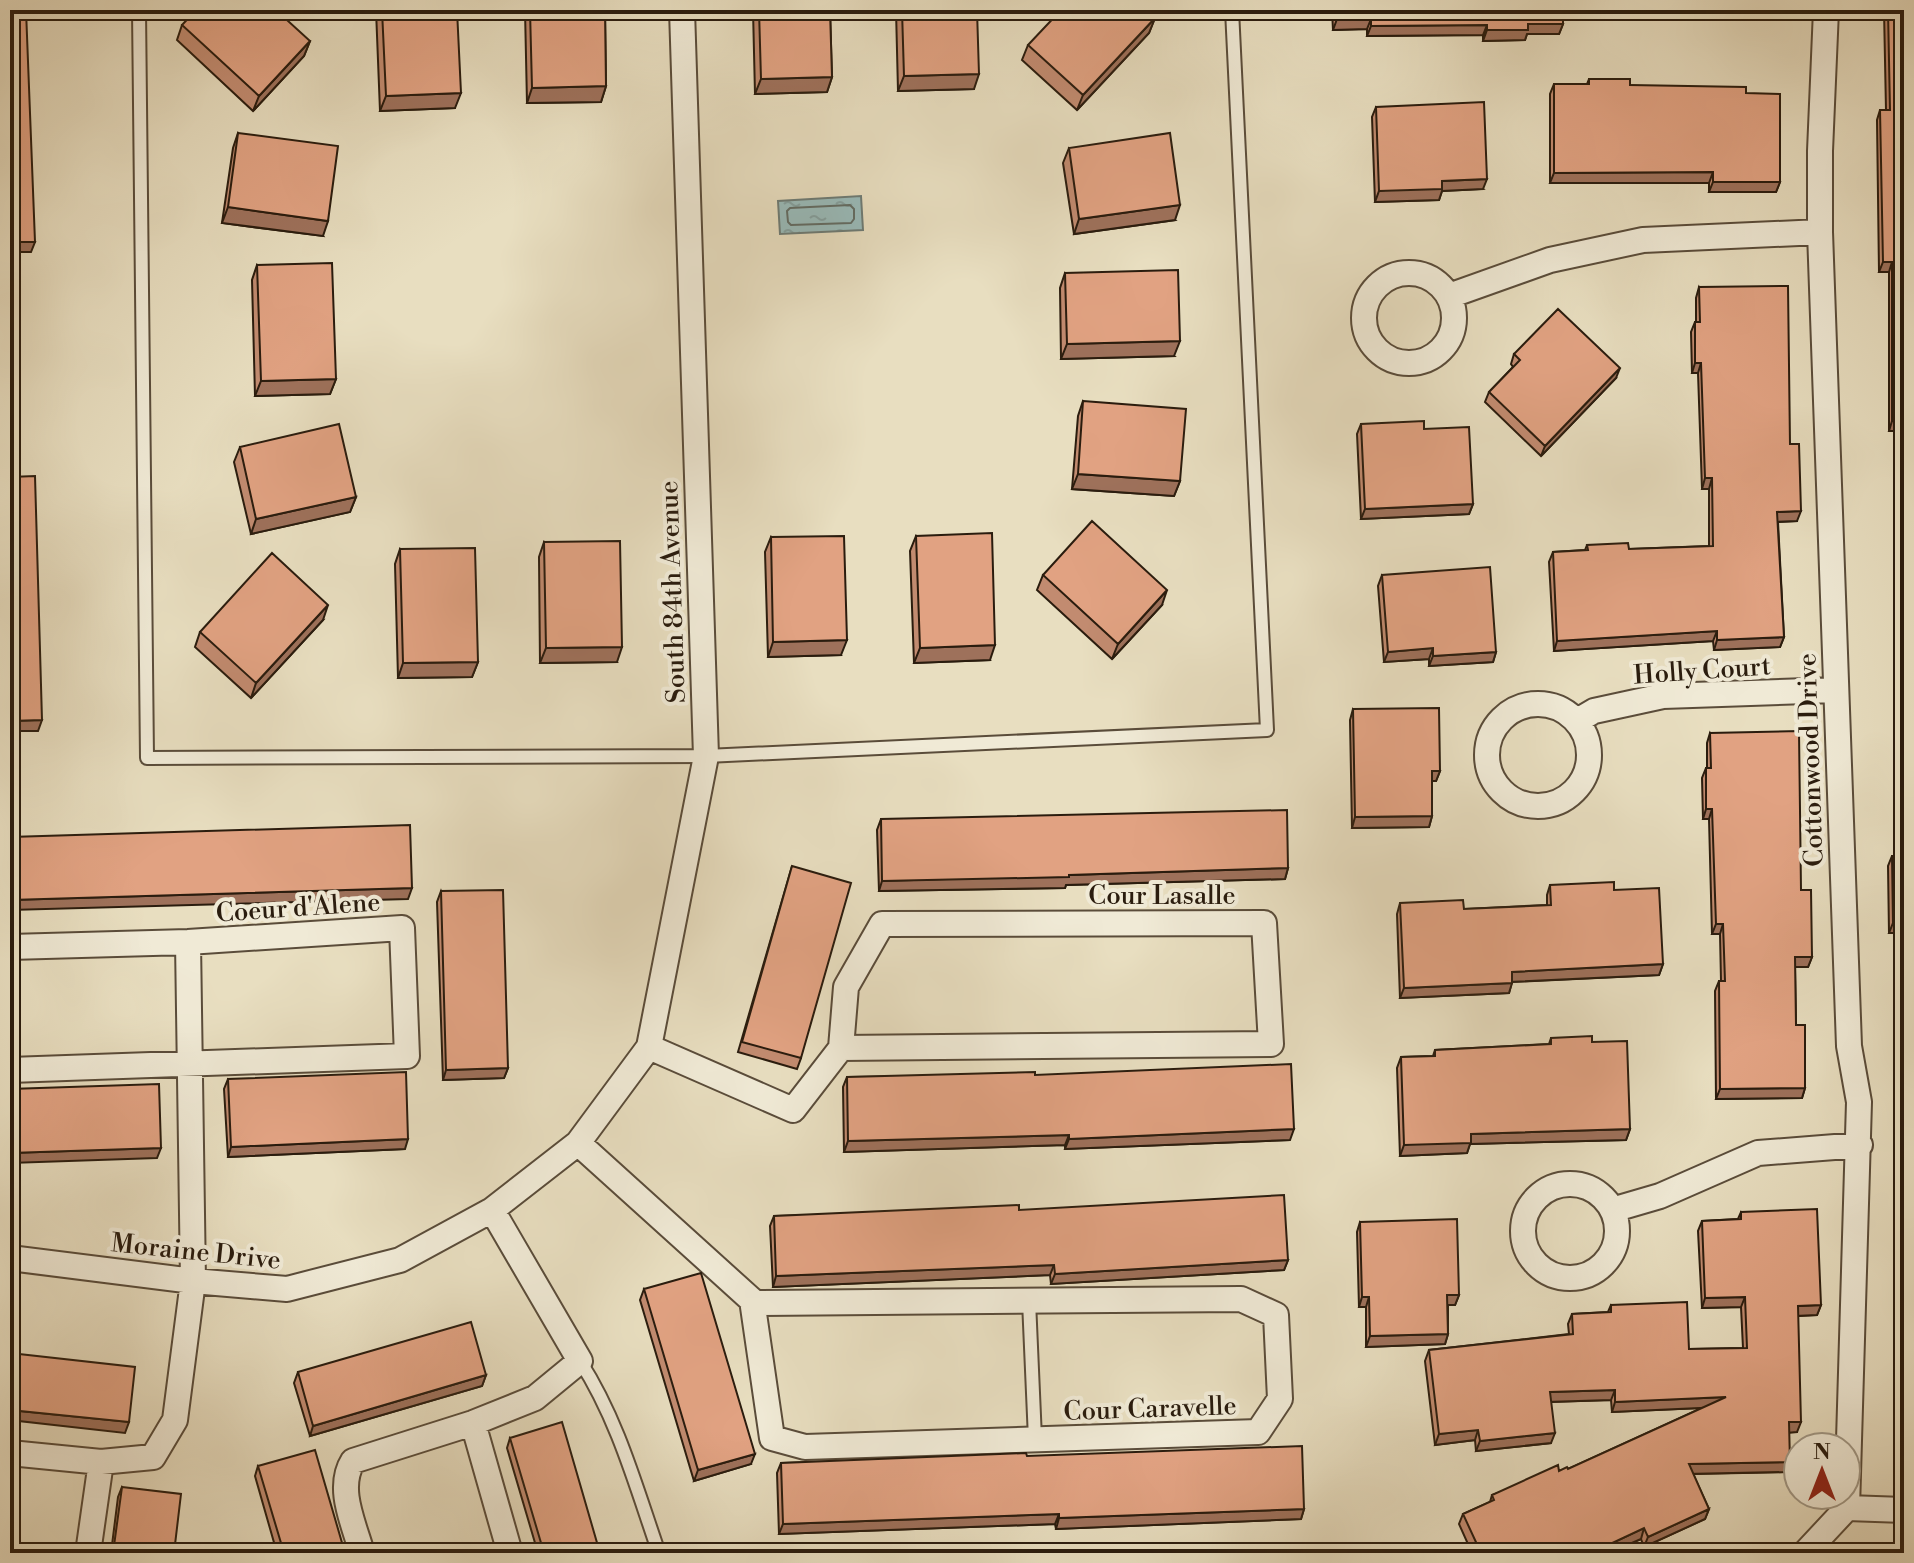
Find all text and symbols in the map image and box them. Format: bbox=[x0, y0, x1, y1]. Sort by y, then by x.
street label: South 84th Avenue bbox=[653, 480, 693, 704]
street label: Holly Court bbox=[1632, 650, 1772, 692]
street label: Cottonwood Drive bbox=[1791, 653, 1831, 867]
street label: Cour Lasalle bbox=[1088, 880, 1236, 912]
street label: Coeur d'Alene bbox=[215, 886, 381, 930]
street label: Moraine Drive bbox=[109, 1227, 282, 1277]
street label: Cour Caravelle bbox=[1063, 1390, 1237, 1428]
north arrow bbox=[1782, 1431, 1862, 1511]
text: N bbox=[1813, 1439, 1831, 1466]

